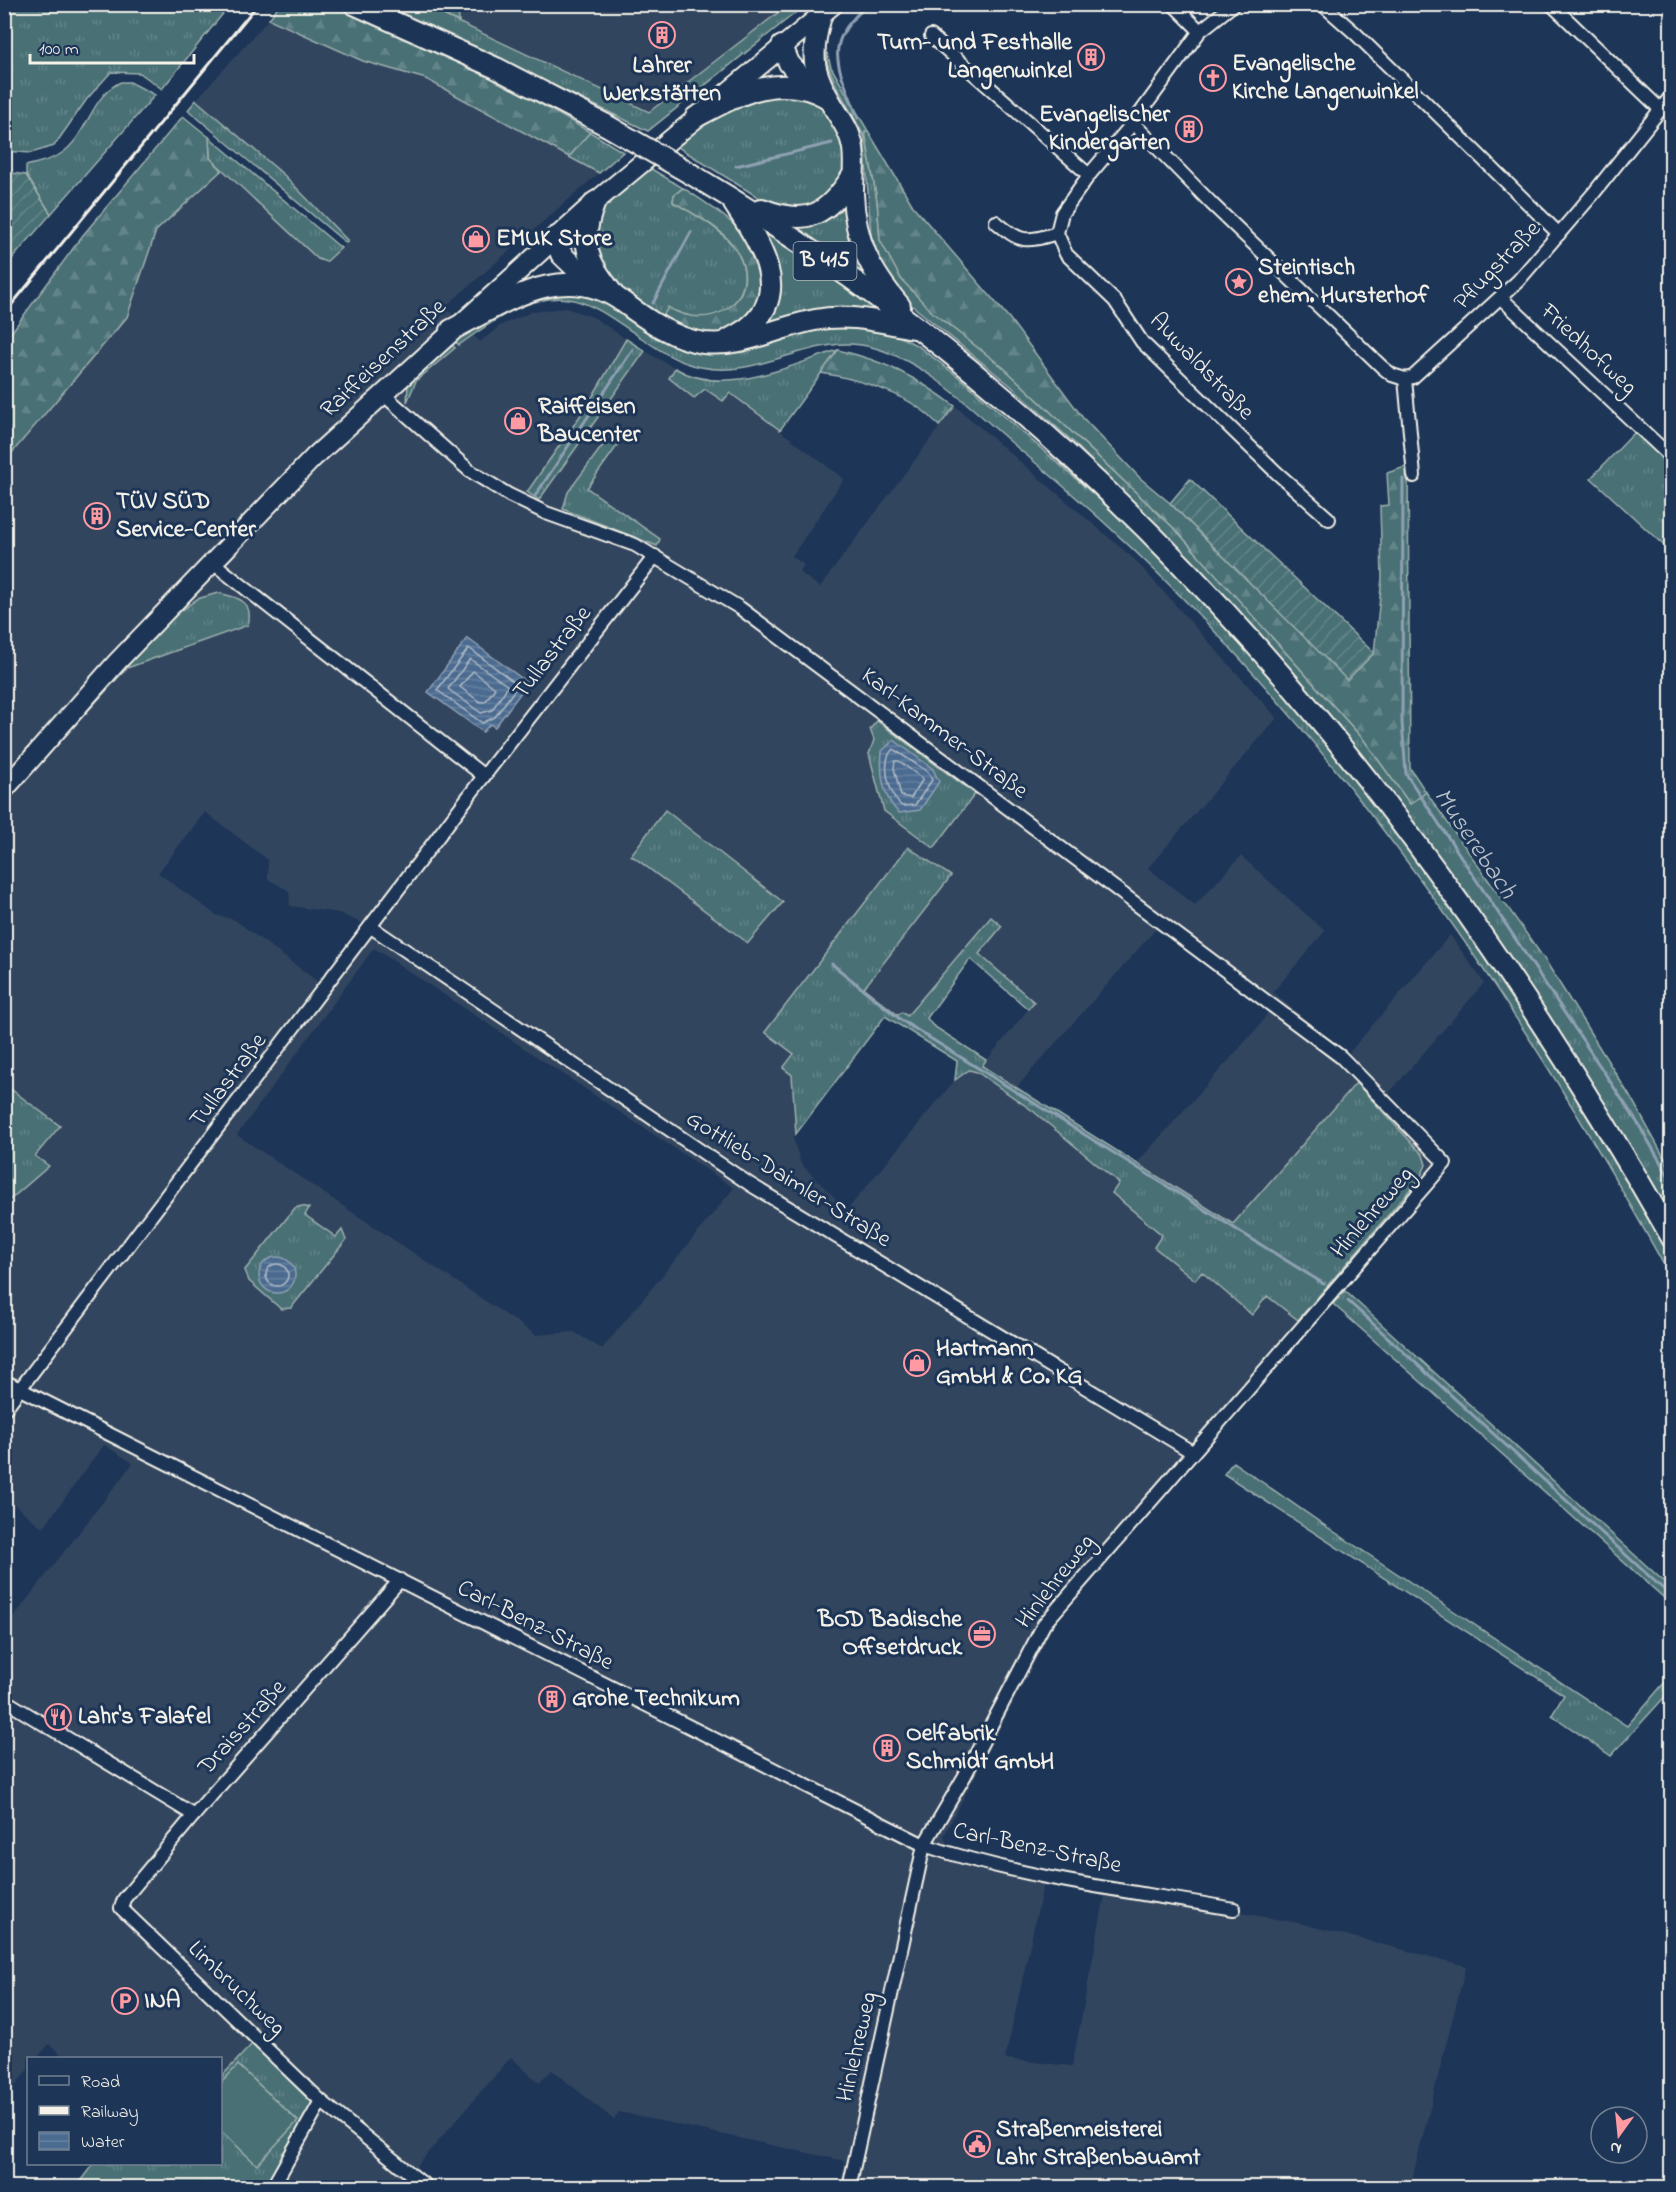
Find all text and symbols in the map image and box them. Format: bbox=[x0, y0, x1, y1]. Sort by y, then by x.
building icon: Lahrer Werkstätten bbox=[647, 20, 677, 50]
place label: Turn- und Festhalle Langenwinkel bbox=[877, 26, 1073, 90]
scale bar bbox=[30, 27, 194, 65]
text: 100 m bbox=[39, 37, 79, 63]
building icon: Turn- und Festhalle Langenwinkel bbox=[1076, 42, 1106, 72]
place label: Evangelische Kirche Langenwinkel bbox=[1232, 47, 1418, 111]
place label: Lahrer Werkstätten bbox=[603, 49, 721, 112]
church icon: Evangelische Kirche Langenwinkel bbox=[1198, 63, 1228, 93]
place label: Evangelischer Kindergarten bbox=[1039, 98, 1171, 162]
building icon: Evangelischer Kindergarten bbox=[1174, 114, 1204, 144]
street label: Pflugstraße bbox=[1446, 213, 1550, 319]
place label: EMUK Store bbox=[496, 222, 613, 257]
shop icon: EMUK Store bbox=[461, 224, 491, 254]
road number: B 415 bbox=[794, 242, 856, 280]
place label: Steintisch ehem. Hursterhof bbox=[1258, 251, 1430, 314]
place icon: Steintisch ehem. Hursterhof bbox=[1224, 267, 1254, 297]
street label: Raiffeisenstraße bbox=[313, 291, 455, 427]
street label: Friedhofweg bbox=[1531, 295, 1645, 404]
street label: Auwaldstraße bbox=[1140, 305, 1262, 429]
place label: Raiffeisen Baucenter bbox=[537, 390, 641, 453]
shop icon: Raiffeisen Baucenter bbox=[503, 406, 533, 436]
place label: TÜV SÜD Service-Center bbox=[116, 485, 256, 548]
building icon: TÜV SÜD Service-Center bbox=[82, 501, 112, 531]
street label: Tullastraße bbox=[505, 598, 601, 708]
street label: Karl-Kammer-Straße bbox=[853, 659, 1035, 809]
water label: Muserebach bbox=[1423, 781, 1526, 908]
street label: Tullastraße bbox=[182, 1026, 277, 1136]
street label: Gottlieb-Daimler-Straße bbox=[679, 1103, 898, 1258]
street label: Hinlehreweg bbox=[1323, 1159, 1423, 1267]
place label: Hartmann GmbH & Co. KG bbox=[936, 1332, 1083, 1395]
shop icon: Hartmann GmbH & Co. KG bbox=[902, 1348, 932, 1378]
street label: Hinlehreweg bbox=[1008, 1527, 1104, 1637]
street label: Carl-Benz-Straße bbox=[451, 1571, 620, 1681]
place label: BOD Badische Offsetdruck bbox=[817, 1603, 963, 1666]
office icon: BOD Badische Offsetdruck bbox=[967, 1619, 997, 1649]
street label: Draisstraße bbox=[190, 1672, 296, 1785]
place label: Grohe Technikum bbox=[572, 1682, 740, 1717]
building icon: Grohe Technikum bbox=[537, 1684, 567, 1714]
place label: Lahr's Falafel bbox=[78, 1700, 211, 1735]
restaurant icon: Lahr's Falafel bbox=[43, 1702, 73, 1732]
place label: Oelfabrik Schmidt GmbH bbox=[906, 1717, 1054, 1780]
building icon: Oelfabrik Schmidt GmbH bbox=[872, 1733, 902, 1763]
street label: Carl-Benz-Straße bbox=[949, 1814, 1125, 1884]
street label: Limbruchweg bbox=[179, 1933, 293, 2045]
place label: INA bbox=[144, 1984, 181, 2019]
parking icon: INA bbox=[110, 1986, 140, 2016]
street label: Hinlehreweg bbox=[828, 1989, 888, 2105]
legend bbox=[27, 2057, 222, 2165]
text: Road bbox=[81, 2070, 120, 2096]
text: Railway bbox=[81, 2100, 138, 2126]
north arrow bbox=[1589, 2105, 1649, 2165]
place label: Straßenmeisterei Lahr Straßenbauamt bbox=[996, 2113, 1202, 2176]
public building icon: Straßenmeisterei Lahr Straßenbauamt bbox=[962, 2129, 992, 2159]
text: Water bbox=[81, 2130, 125, 2156]
text: N bbox=[1607, 2135, 1624, 2161]

